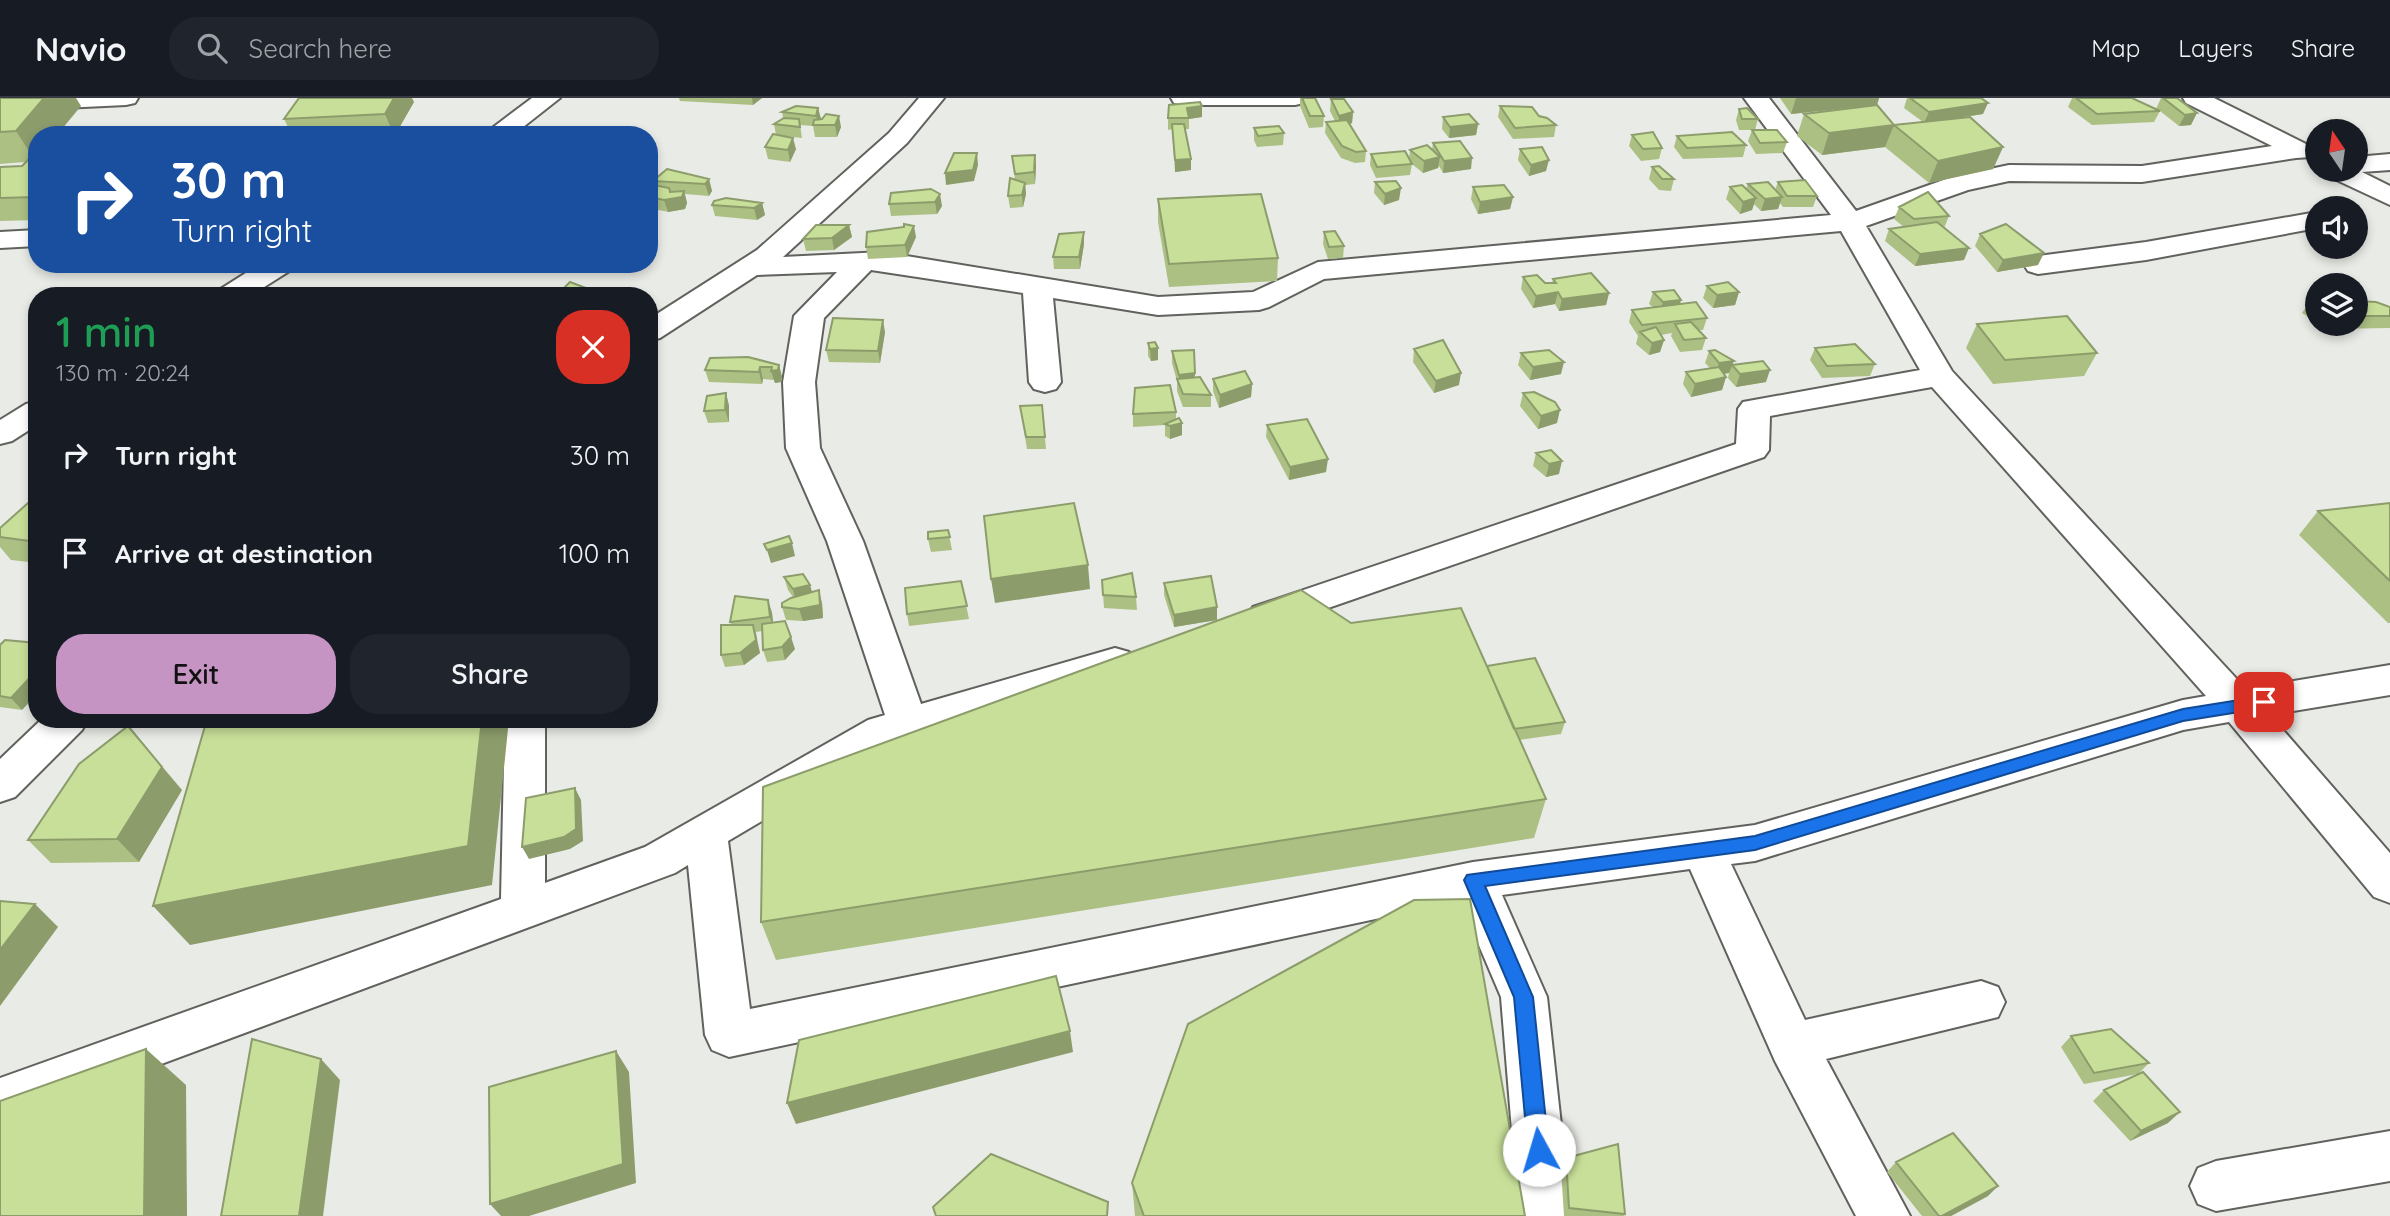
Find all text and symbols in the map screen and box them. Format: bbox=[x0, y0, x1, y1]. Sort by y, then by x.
search box bbox=[169, 17, 659, 80]
text: Navio bbox=[35, 28, 127, 69]
icon: search bbox=[193, 29, 231, 67]
text: Search here bbox=[249, 32, 392, 65]
text: Map bbox=[2091, 33, 2140, 63]
text: Layers bbox=[2178, 33, 2253, 63]
text: Share bbox=[2291, 33, 2355, 63]
north arrow bbox=[2305, 119, 2368, 182]
map controls bbox=[2305, 119, 2368, 336]
text: 30 m bbox=[171, 149, 286, 210]
icon: right bbox=[56, 154, 147, 245]
button: sound bbox=[2305, 196, 2368, 259]
text: Turn right bbox=[171, 210, 312, 250]
button: layers bbox=[2305, 273, 2368, 336]
text: 1 min bbox=[56, 305, 157, 358]
button: close bbox=[556, 310, 630, 384]
text: 130 m · 20:24 bbox=[56, 358, 190, 387]
icon: right bbox=[56, 436, 94, 474]
text: Turn right bbox=[115, 439, 237, 472]
text: 30 m bbox=[570, 439, 630, 472]
icon: arrive bbox=[56, 534, 94, 572]
text: Arrive at destination bbox=[115, 537, 373, 570]
text: 100 m bbox=[559, 537, 630, 570]
button: Exit bbox=[56, 634, 336, 714]
button: Share bbox=[350, 634, 630, 714]
pin bbox=[2234, 672, 2294, 732]
icon: arrive bbox=[2245, 683, 2283, 721]
position arrow bbox=[1502, 1113, 1576, 1187]

